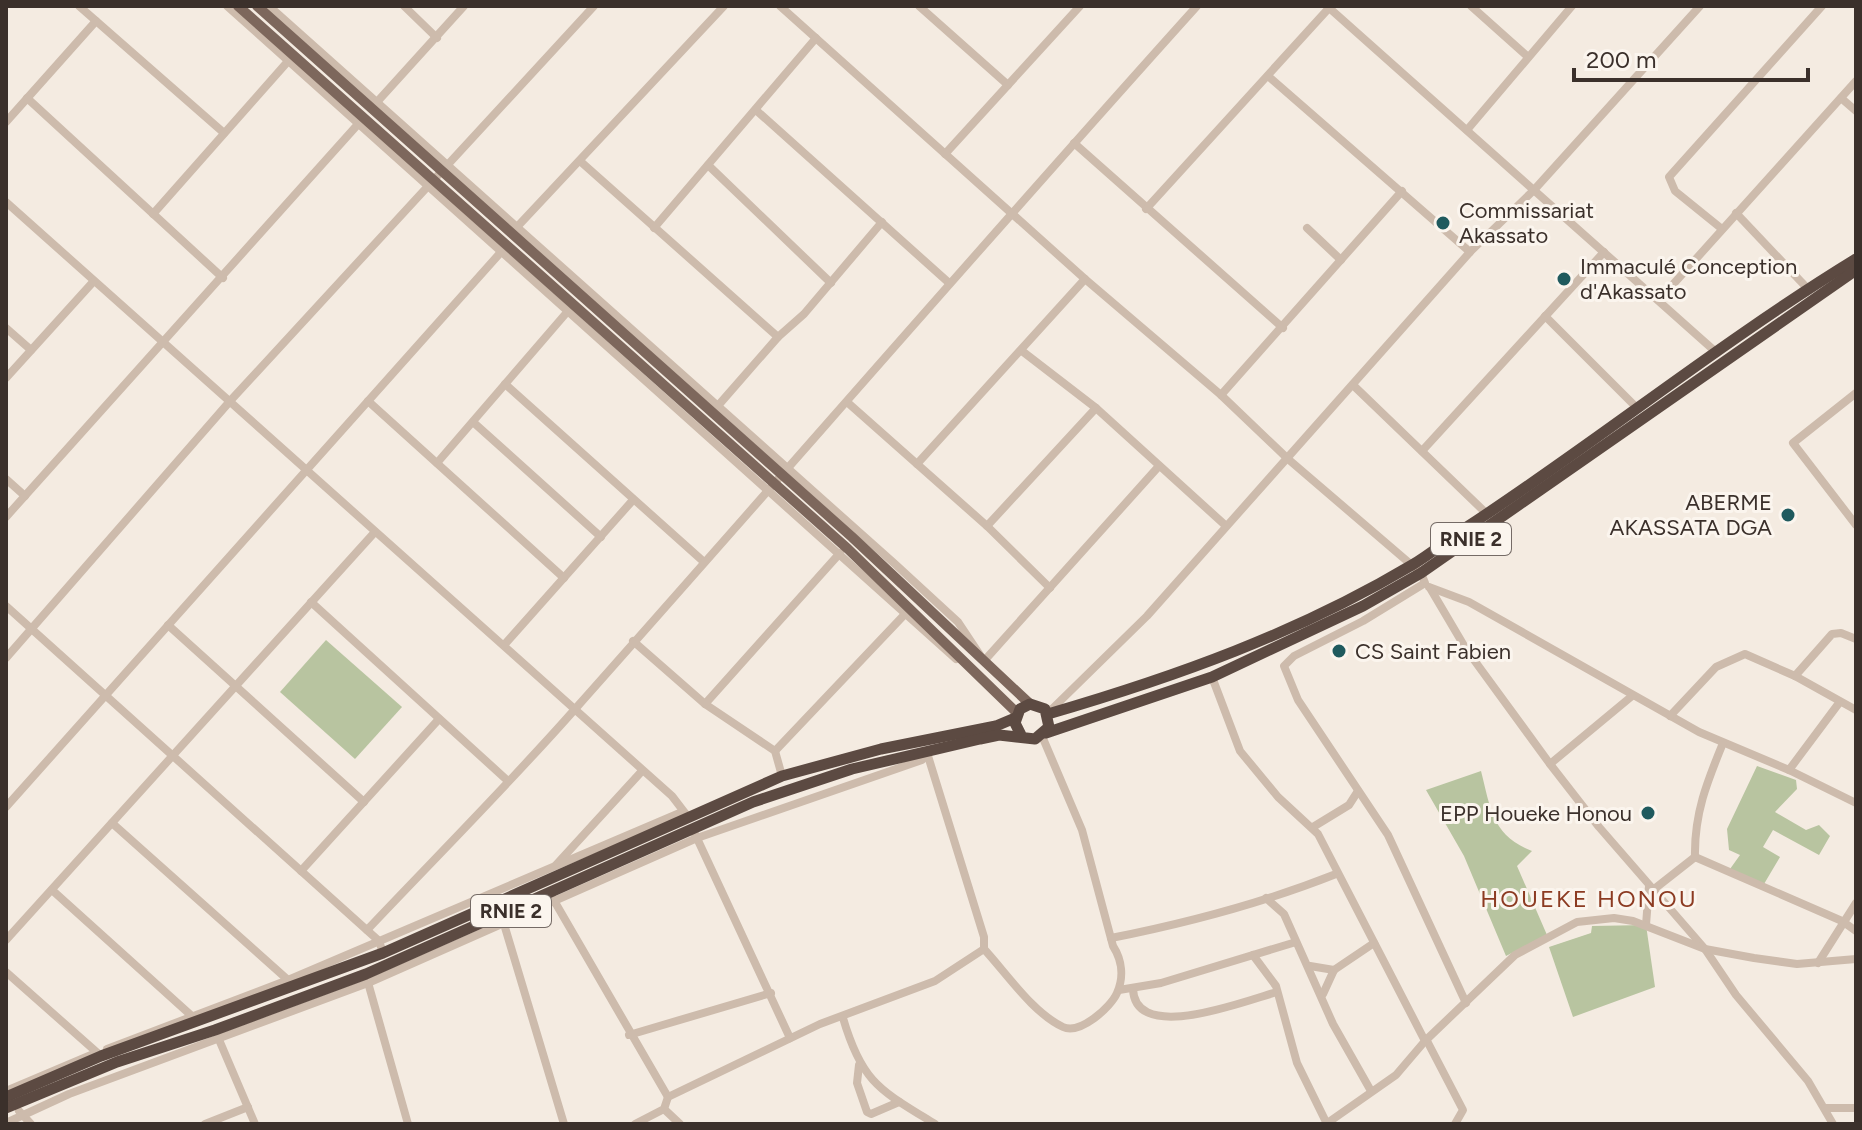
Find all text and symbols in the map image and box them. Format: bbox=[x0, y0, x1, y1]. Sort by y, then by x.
scale bar bbox=[1574, 32, 1808, 82]
text: 200 m bbox=[1586, 45, 1657, 74]
place label: Commissariat Akassato bbox=[1459, 197, 1594, 249]
marker: Commissariat Akassato bbox=[1434, 214, 1452, 232]
place label: Immaculé Conception d'Akassato bbox=[1580, 253, 1797, 305]
marker: Immaculé Conception d'Akassato bbox=[1555, 270, 1573, 288]
place label: ABERME AKASSATA DGA bbox=[1610, 489, 1772, 541]
marker: ABERME AKASSATA DGA bbox=[1779, 506, 1797, 524]
road number: RNIE 2 bbox=[1431, 523, 1511, 555]
place label: CS Saint Fabien bbox=[1355, 638, 1511, 665]
marker: CS Saint Fabien bbox=[1330, 642, 1348, 660]
place label: EPP Houeke Honou bbox=[1440, 800, 1632, 827]
marker: EPP Houeke Honou bbox=[1639, 804, 1657, 822]
district label: HOUEKE HONOU bbox=[1480, 884, 1698, 913]
road number: RNIE 2 bbox=[471, 895, 551, 927]

